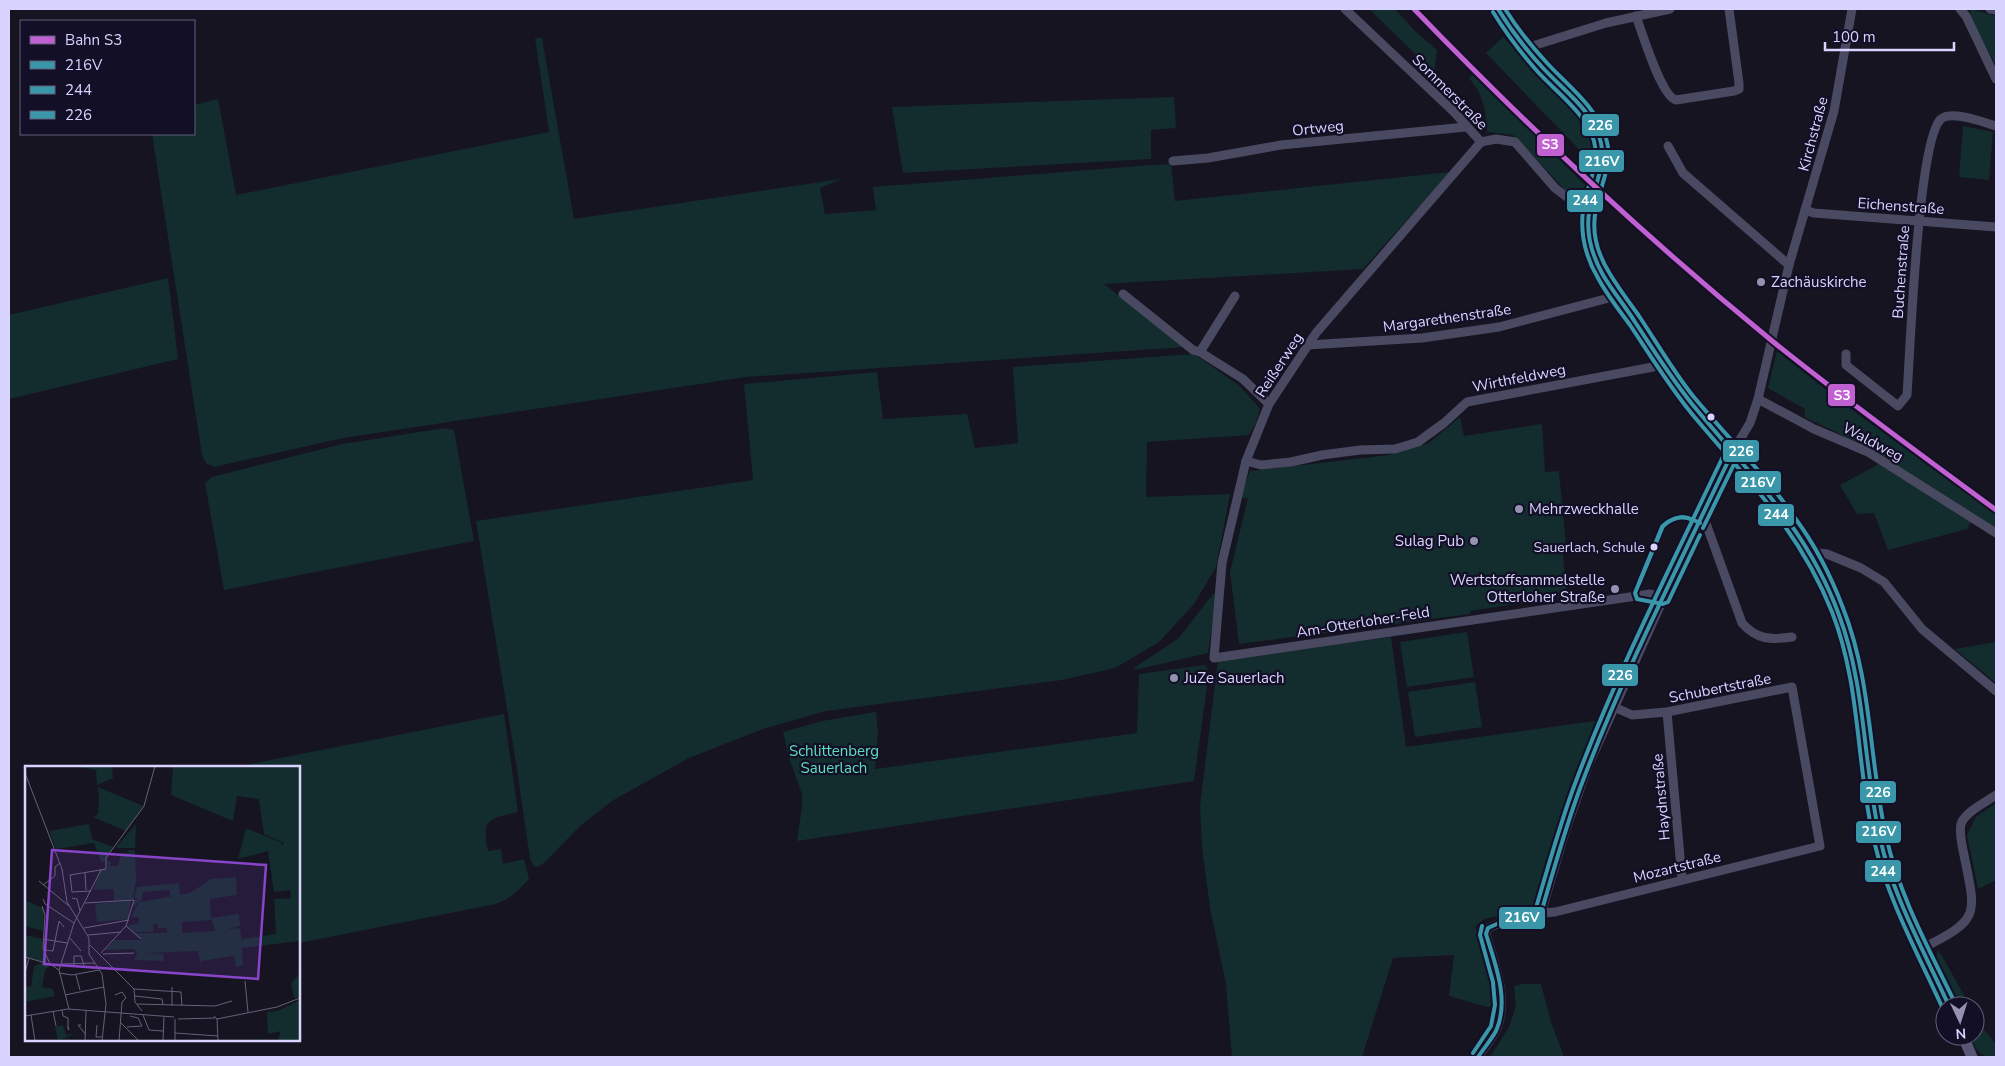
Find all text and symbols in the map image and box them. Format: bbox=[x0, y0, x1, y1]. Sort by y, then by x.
legend bbox=[20, 20, 195, 135]
scale bar bbox=[1825, 20, 1954, 52]
text: 100 m bbox=[1832, 27, 1876, 47]
text: Bahn S3 bbox=[65, 30, 122, 50]
street label: Sommerstraße bbox=[1408, 50, 1492, 134]
text: 216V bbox=[65, 55, 103, 75]
text: 244 bbox=[65, 80, 92, 100]
street label: Kirchstraße bbox=[1793, 94, 1833, 174]
text: 226 bbox=[65, 105, 92, 125]
line badge: 226 bbox=[1581, 113, 1620, 137]
street label: Ortweg bbox=[1291, 115, 1345, 141]
text: 226 bbox=[1587, 116, 1613, 135]
line badge: S3 bbox=[1536, 133, 1565, 157]
text: S3 bbox=[1541, 135, 1559, 154]
line badge: 216V bbox=[1578, 149, 1625, 173]
text: 216V bbox=[1584, 152, 1621, 171]
line badge: 244 bbox=[1566, 189, 1604, 213]
text: 244 bbox=[1572, 191, 1598, 210]
street label: Eichenstraße bbox=[1857, 193, 1945, 219]
street label: Buchenstraße bbox=[1888, 225, 1914, 319]
place label: Zachäuskirche bbox=[1771, 272, 1866, 292]
marker: Zachäuskirche bbox=[1755, 276, 1767, 288]
street label: Margarethenstraße bbox=[1382, 299, 1512, 337]
street label: Reißerweg bbox=[1251, 329, 1307, 401]
street label: Wirthfeldweg bbox=[1471, 359, 1567, 397]
line badge: S3 bbox=[1827, 383, 1856, 407]
text: S3 bbox=[1833, 386, 1851, 405]
unlabelled marker bbox=[1706, 412, 1716, 422]
street label: Waldweg bbox=[1839, 418, 1907, 466]
line badge: 226 bbox=[1722, 439, 1760, 463]
text: 226 bbox=[1728, 442, 1754, 461]
line badge: 216V bbox=[1734, 470, 1782, 494]
text: 216V bbox=[1740, 473, 1777, 492]
place label: Mehrzweckhalle bbox=[1529, 499, 1639, 519]
marker: Mehrzweckhalle bbox=[1513, 503, 1525, 515]
line badge: 244 bbox=[1757, 503, 1795, 527]
text: 244 bbox=[1763, 505, 1789, 524]
place label: Sulag Pub bbox=[1395, 531, 1464, 551]
marker: Sulag Pub bbox=[1468, 535, 1480, 547]
place label: Sauerlach, Schule bbox=[1533, 538, 1645, 557]
marker: Sauerlach, Schule bbox=[1649, 542, 1659, 552]
place label: Wertstoffsammelstelle Otterloher Straße bbox=[1450, 570, 1605, 607]
marker: Wertstoffsammelstelle Otterloher Straße bbox=[1609, 583, 1621, 595]
street label: Am-Otterloher-Feld bbox=[1295, 602, 1431, 642]
line badge: 226 bbox=[1601, 663, 1639, 687]
text: 226 bbox=[1607, 666, 1633, 685]
place label: JuZe Sauerlach bbox=[1183, 668, 1285, 688]
street label: Schubertstraße bbox=[1667, 668, 1773, 708]
marker: JuZe Sauerlach bbox=[1168, 672, 1180, 684]
park label: Schlittenberg Sauerlach bbox=[789, 741, 879, 778]
street label: Haydnstraße bbox=[1647, 753, 1675, 841]
inset map bbox=[25, 766, 300, 1041]
line badge: 226 bbox=[1859, 780, 1897, 804]
text: 226 bbox=[1865, 783, 1891, 802]
line badge: 216V bbox=[1855, 820, 1902, 844]
text: 216V bbox=[1861, 822, 1898, 841]
street label: Mozartstraße bbox=[1631, 846, 1723, 888]
line badge: 244 bbox=[1864, 859, 1902, 883]
text: 244 bbox=[1870, 862, 1896, 881]
line badge: 216V bbox=[1498, 906, 1546, 930]
text: 216V bbox=[1504, 908, 1541, 927]
north arrow bbox=[1935, 996, 1985, 1046]
text: N bbox=[1955, 1024, 1967, 1043]

